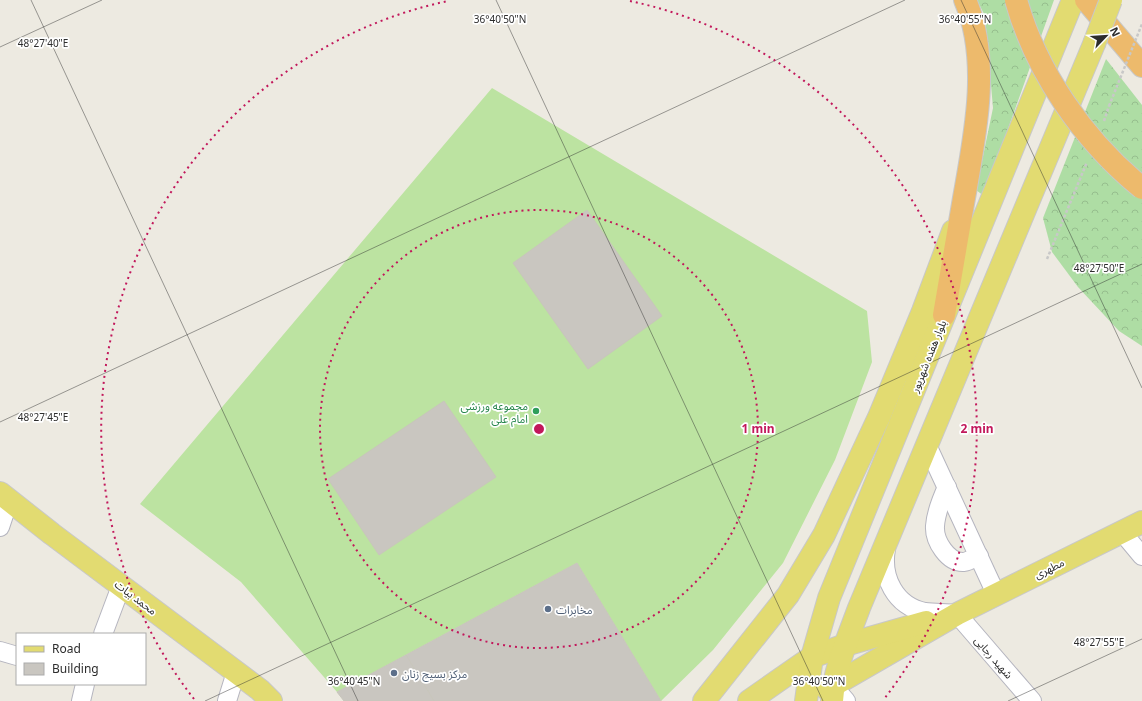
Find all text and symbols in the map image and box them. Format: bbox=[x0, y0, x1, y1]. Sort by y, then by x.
text: 36°40'50"N bbox=[474, 12, 526, 26]
text: 36°40'55"N bbox=[939, 12, 991, 26]
north arrow bbox=[1086, 16, 1126, 56]
text: N bbox=[1107, 24, 1124, 39]
text: 48°27'40"E bbox=[18, 36, 68, 50]
text: 48°27'50"E bbox=[1074, 261, 1124, 275]
street label: بلوار هفده شهریور bbox=[906, 318, 949, 395]
place label: مجموعه ورزشی امام علی bbox=[461, 398, 528, 427]
marker: مجموعه ورزشی امام علی bbox=[531, 406, 541, 416]
text: 48°27'45"E bbox=[18, 410, 68, 424]
text: 1 min bbox=[741, 420, 775, 437]
text: 2 min bbox=[960, 420, 994, 437]
centre of rings bbox=[532, 422, 546, 436]
street label: مطهری bbox=[1031, 554, 1067, 582]
street label: محمد بیات bbox=[112, 576, 160, 618]
place label: مخابرات bbox=[556, 602, 593, 617]
marker: مخابرات bbox=[543, 604, 553, 614]
legend bbox=[16, 633, 146, 685]
street label: شهید رجایی bbox=[971, 633, 1017, 682]
text: 48°27'55"E bbox=[1074, 635, 1124, 649]
text: Road bbox=[52, 640, 81, 657]
text: Building bbox=[52, 660, 99, 677]
place label: مرکز بسیج زنان bbox=[402, 666, 467, 682]
marker: مرکز بسیج زنان bbox=[389, 668, 399, 678]
text: 36°40'45"N bbox=[328, 674, 380, 688]
text: 36°40'50"N bbox=[793, 674, 845, 688]

